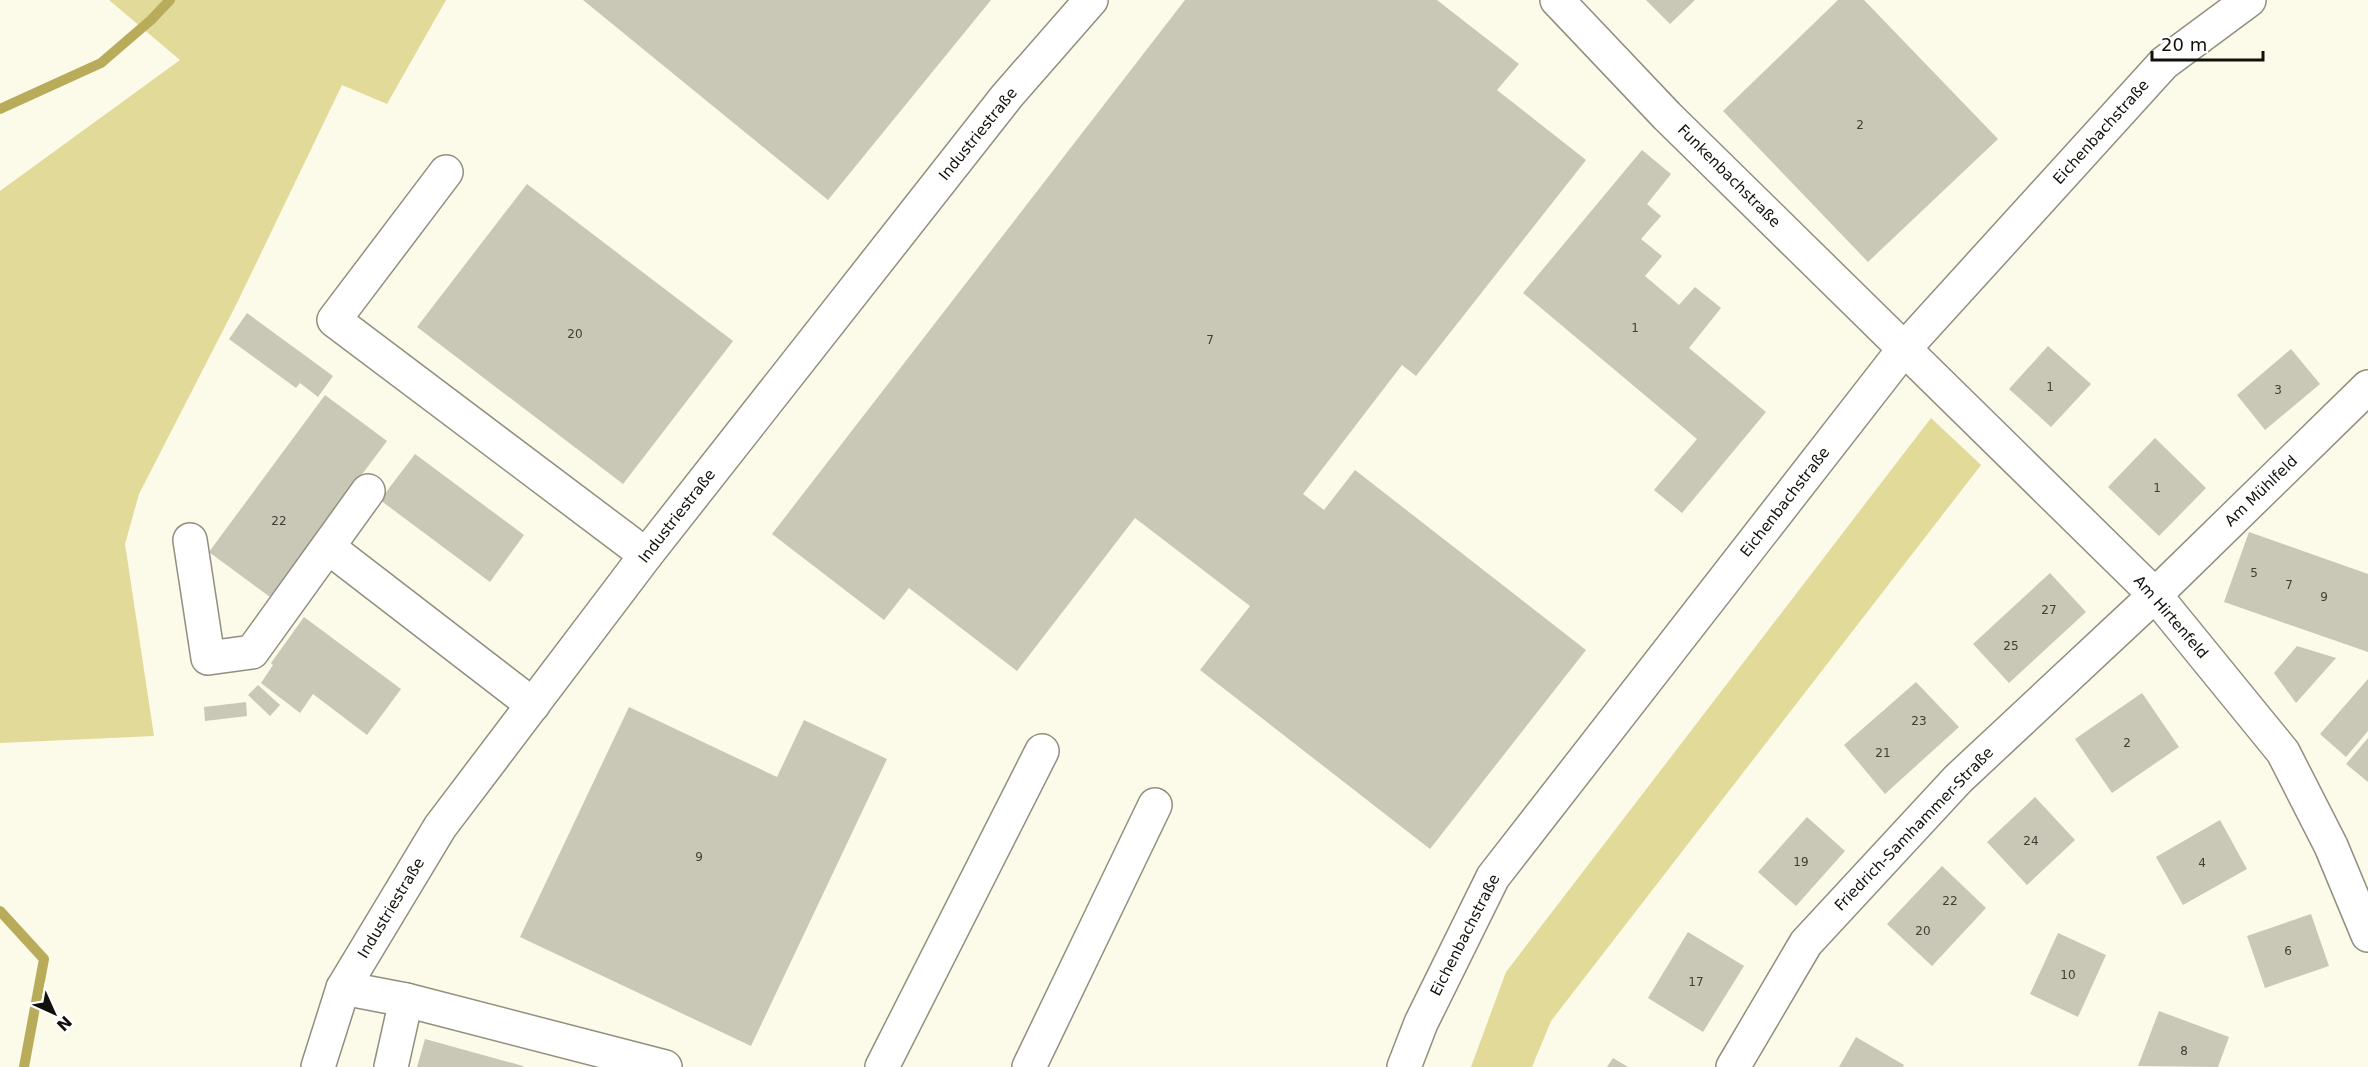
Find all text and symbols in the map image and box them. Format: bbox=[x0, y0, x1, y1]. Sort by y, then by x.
scale bar bbox=[2152, 24, 2263, 62]
text: 20 m bbox=[2161, 34, 2207, 55]
street label: Eichenbachstraße bbox=[2049, 76, 2153, 188]
street label: Industriestraße bbox=[935, 84, 1021, 184]
house number: 2 bbox=[1856, 118, 1864, 132]
street label: Funkenbachstraße bbox=[1674, 121, 1784, 231]
house number: 1 bbox=[1631, 321, 1639, 335]
house number: 20 bbox=[567, 327, 583, 341]
house number: 7 bbox=[1206, 333, 1214, 347]
house number: 1 bbox=[2046, 380, 2054, 394]
house number: 3 bbox=[2274, 383, 2282, 397]
street label: Eichenbachstraße bbox=[1737, 444, 1833, 560]
street label: Am Mühlfeld bbox=[2221, 452, 2301, 530]
street label: Industriestraße bbox=[635, 466, 719, 566]
house number: 1 bbox=[2153, 481, 2161, 495]
house number: 22 bbox=[271, 514, 287, 528]
house number: 5 bbox=[2250, 566, 2258, 580]
street label: Am Hirtenfeld bbox=[2130, 572, 2212, 662]
house number: 7 bbox=[2285, 578, 2293, 592]
house number: 9 bbox=[2320, 590, 2328, 604]
house number: 27 bbox=[2041, 603, 2057, 617]
house number: 25 bbox=[2003, 639, 2019, 653]
house number: 23 bbox=[1911, 714, 1927, 728]
house number: 2 bbox=[2123, 736, 2131, 750]
street label: Friedrich-Samhammer-Straße bbox=[1831, 743, 1997, 915]
house number: 21 bbox=[1875, 746, 1891, 760]
house number: 24 bbox=[2023, 834, 2039, 848]
house number: 9 bbox=[695, 850, 703, 864]
street label: Industriestraße bbox=[354, 855, 428, 961]
house number: 19 bbox=[1793, 855, 1809, 869]
house number: 4 bbox=[2198, 856, 2206, 870]
street label: Eichenbachstraße bbox=[1426, 871, 1504, 999]
house number: 22 bbox=[1942, 894, 1958, 908]
house number: 20 bbox=[1915, 924, 1931, 938]
house number: 6 bbox=[2284, 944, 2292, 958]
house number: 10 bbox=[2060, 968, 2076, 982]
house number: 17 bbox=[1688, 975, 1704, 989]
north arrow bbox=[24, 983, 84, 1043]
text: N bbox=[53, 1012, 76, 1035]
house number: 8 bbox=[2180, 1044, 2188, 1058]

